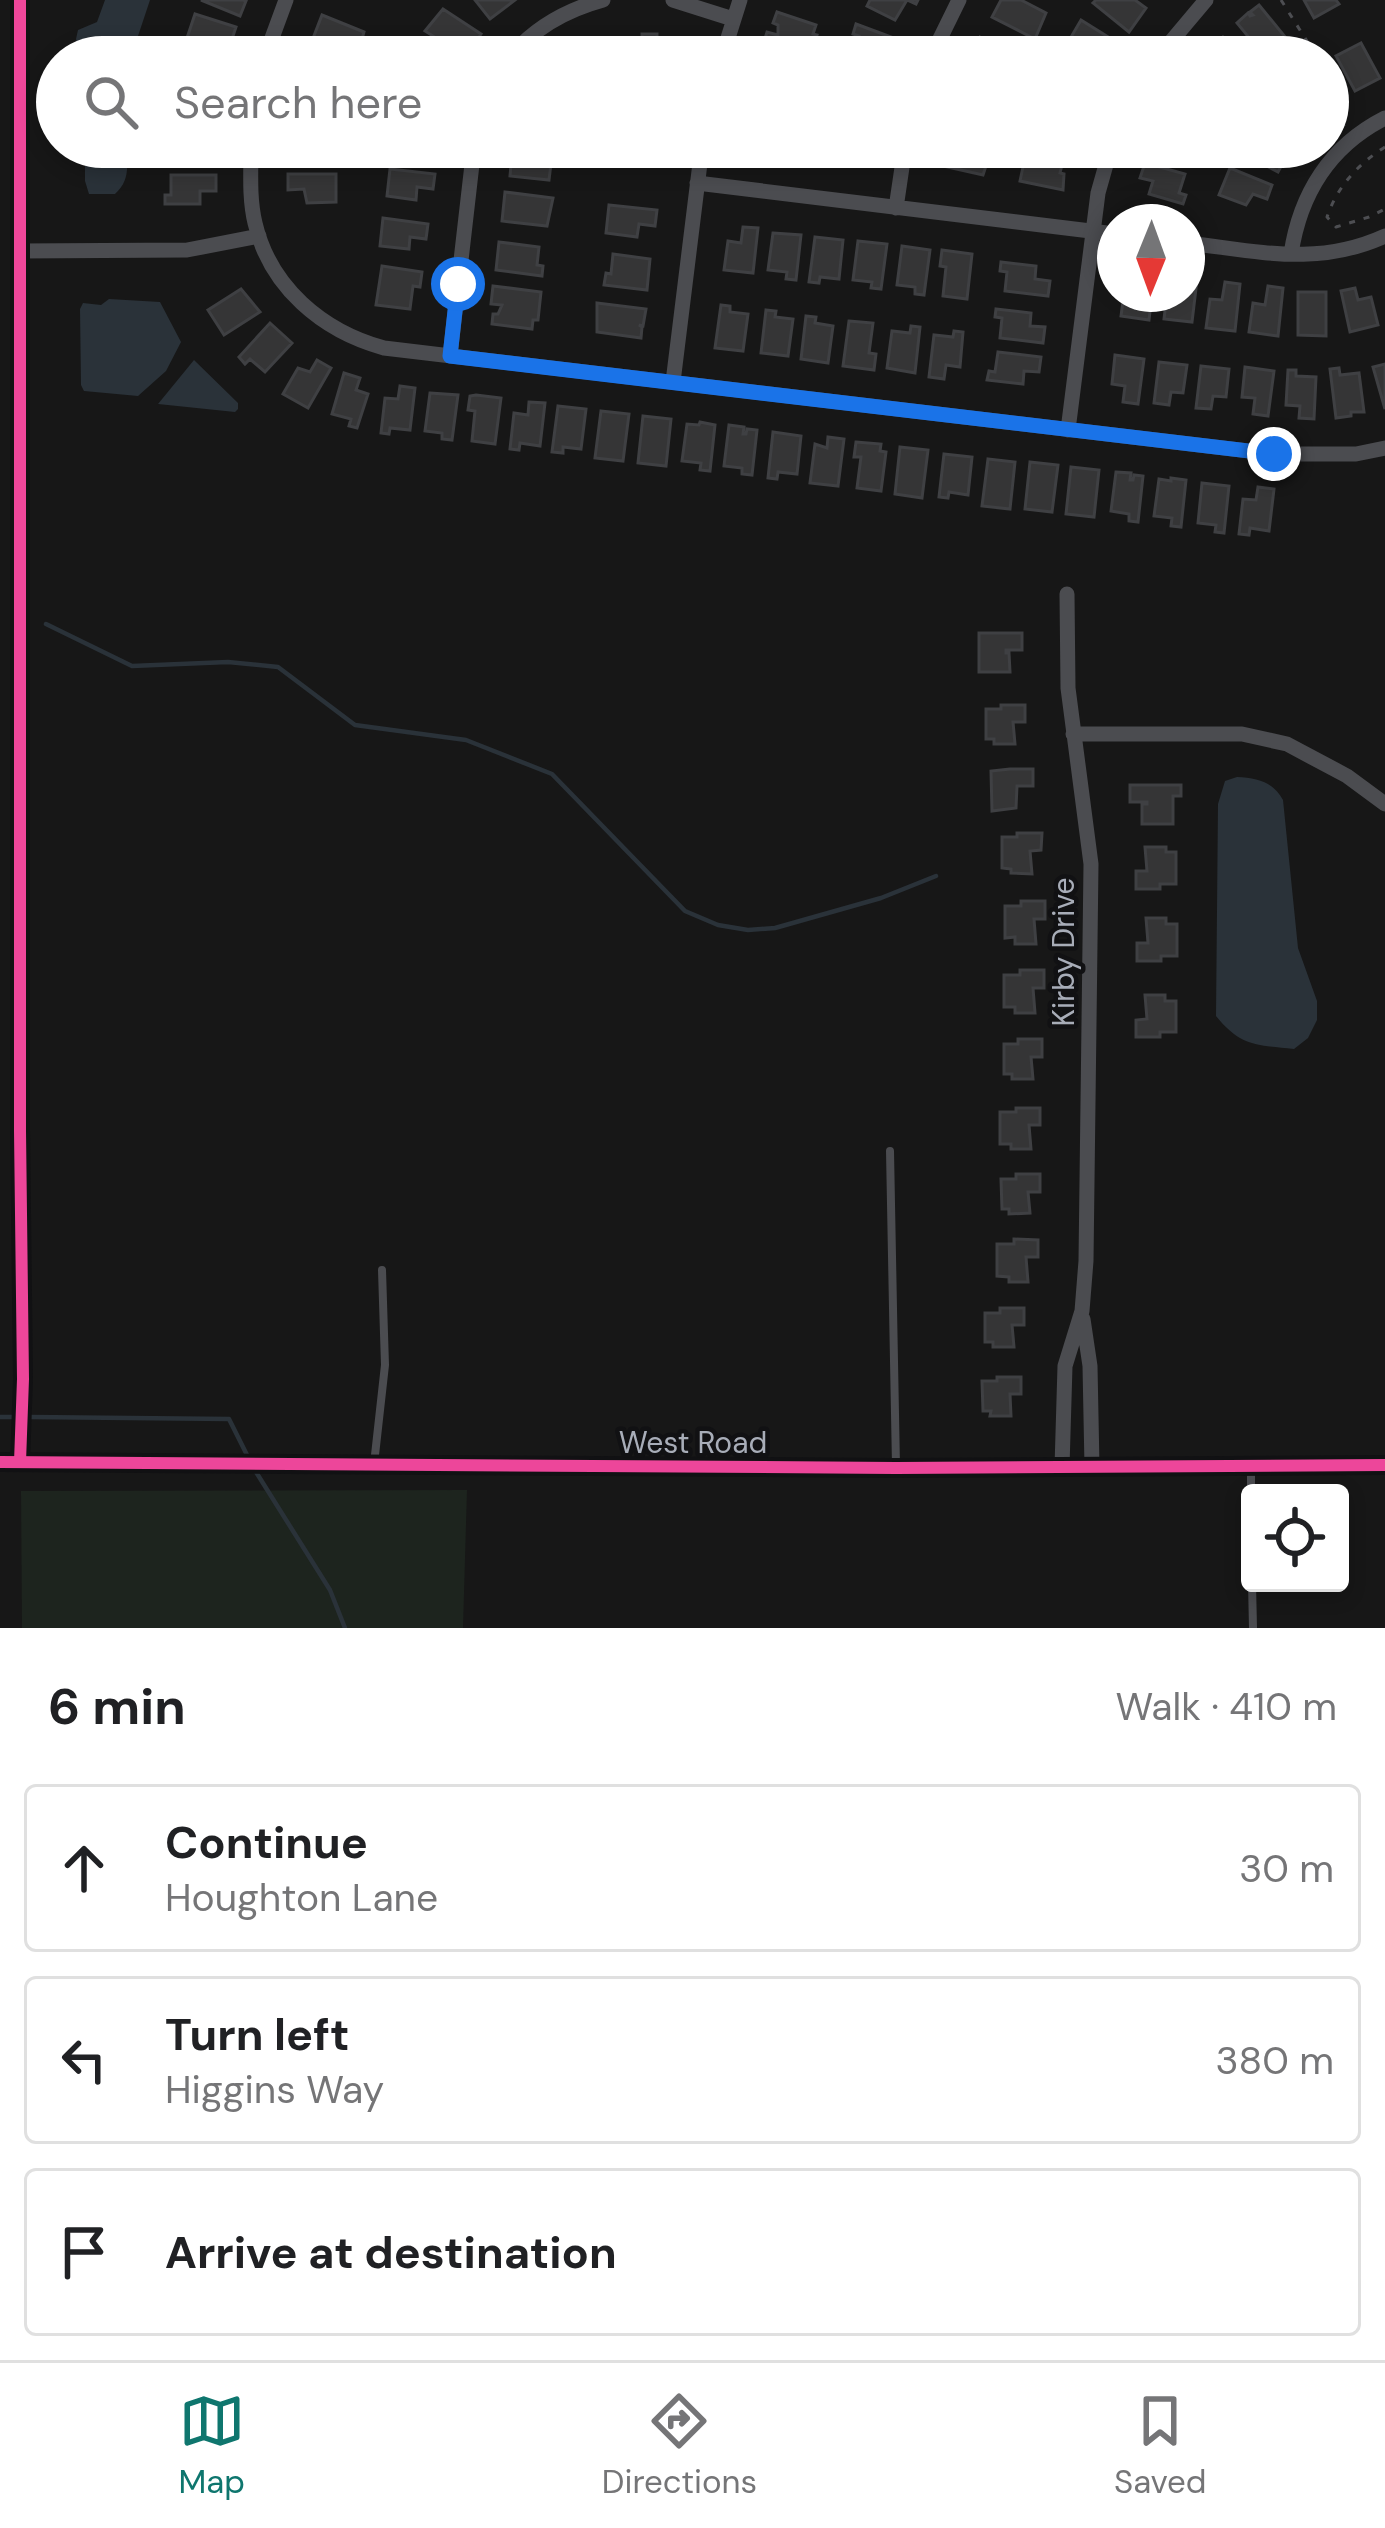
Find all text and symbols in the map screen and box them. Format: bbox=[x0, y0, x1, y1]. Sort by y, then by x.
search box bbox=[36, 36, 1349, 168]
icon: search bbox=[78, 69, 144, 135]
text: Search here bbox=[174, 73, 422, 132]
north arrow bbox=[1097, 204, 1205, 312]
route start bbox=[431, 257, 485, 311]
route end bbox=[1247, 427, 1301, 481]
street label: Kirby Drive bbox=[1044, 877, 1083, 1027]
street label: West Road bbox=[619, 1423, 767, 1462]
map controls bbox=[1241, 1484, 1349, 1592]
button: locate bbox=[1241, 1484, 1349, 1592]
text: 6 min bbox=[48, 1673, 186, 1740]
text: Walk · 410 m bbox=[1115, 1681, 1337, 1732]
text: Continue bbox=[165, 1813, 368, 1872]
icon: ahead bbox=[51, 1835, 117, 1901]
text: 30 m bbox=[1239, 1843, 1334, 1894]
text: Houghton Lane bbox=[165, 1872, 438, 1923]
text: Turn left bbox=[165, 2005, 349, 2064]
icon: left bbox=[51, 2027, 117, 2093]
text: 380 m bbox=[1215, 2035, 1334, 2086]
text: Higgins Way bbox=[165, 2064, 384, 2115]
icon: arrive bbox=[51, 2219, 117, 2285]
text: Arrive at destination bbox=[165, 2223, 617, 2282]
tab: Map bbox=[178, 2388, 245, 2503]
tab: Directions bbox=[602, 2388, 757, 2503]
tab: Saved bbox=[1114, 2388, 1207, 2503]

